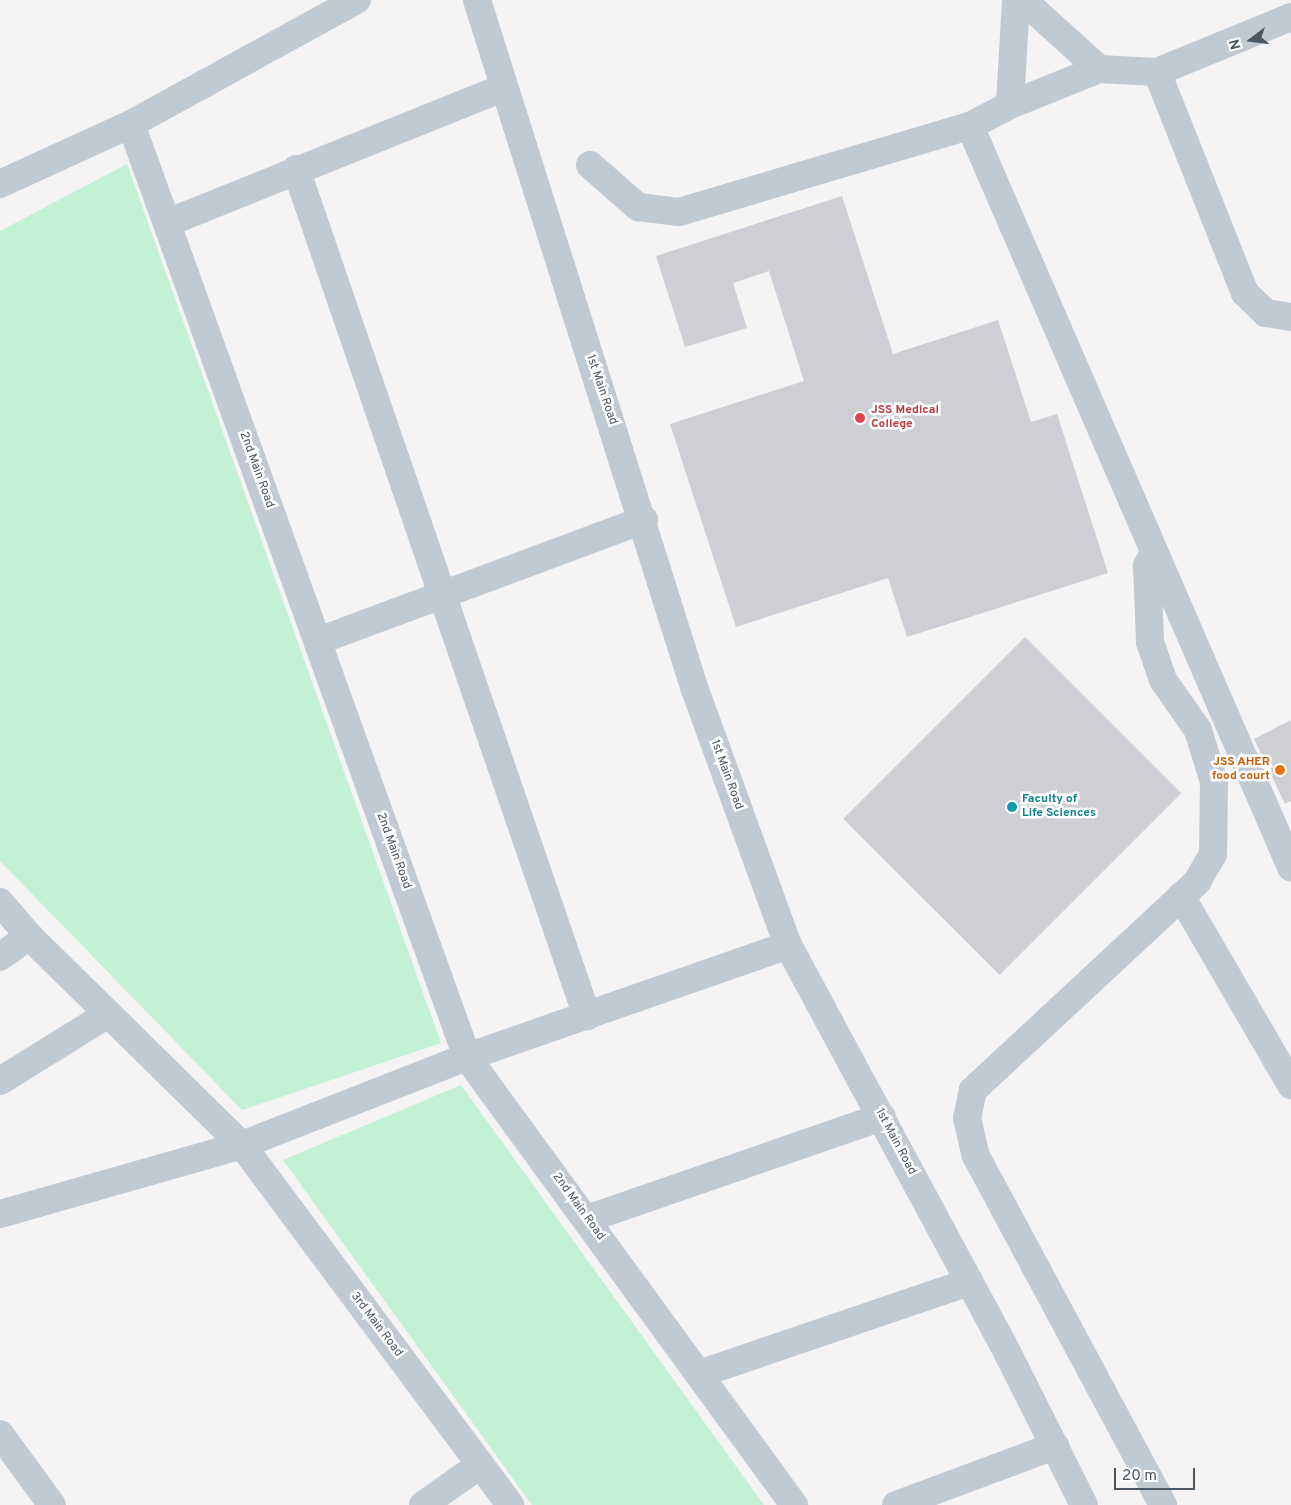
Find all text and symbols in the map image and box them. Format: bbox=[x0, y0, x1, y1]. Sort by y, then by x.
north arrow bbox=[1226, 15, 1276, 65]
text: N bbox=[1227, 37, 1246, 51]
street label: 1st Main Road bbox=[582, 353, 620, 427]
place label: JSS Medical College bbox=[871, 404, 939, 432]
marker: JSS Medical College bbox=[853, 411, 867, 425]
street label: 2nd Main Road bbox=[236, 430, 276, 510]
street label: 1st Main Road bbox=[707, 738, 745, 812]
place label: JSS AHER food court bbox=[1212, 756, 1270, 784]
marker: JSS AHER food court bbox=[1274, 764, 1286, 776]
place label: Faculty of Life Sciences bbox=[1022, 793, 1096, 821]
marker: Faculty of Life Sciences bbox=[1006, 801, 1018, 813]
street label: 2nd Main Road bbox=[373, 811, 413, 891]
street label: 1st Main Road bbox=[871, 1106, 919, 1178]
street label: 2nd Main Road bbox=[549, 1170, 607, 1244]
street label: 3rd Main Road bbox=[347, 1290, 405, 1360]
scale bar bbox=[1116, 1458, 1197, 1490]
text: 20 m bbox=[1122, 1467, 1157, 1486]

